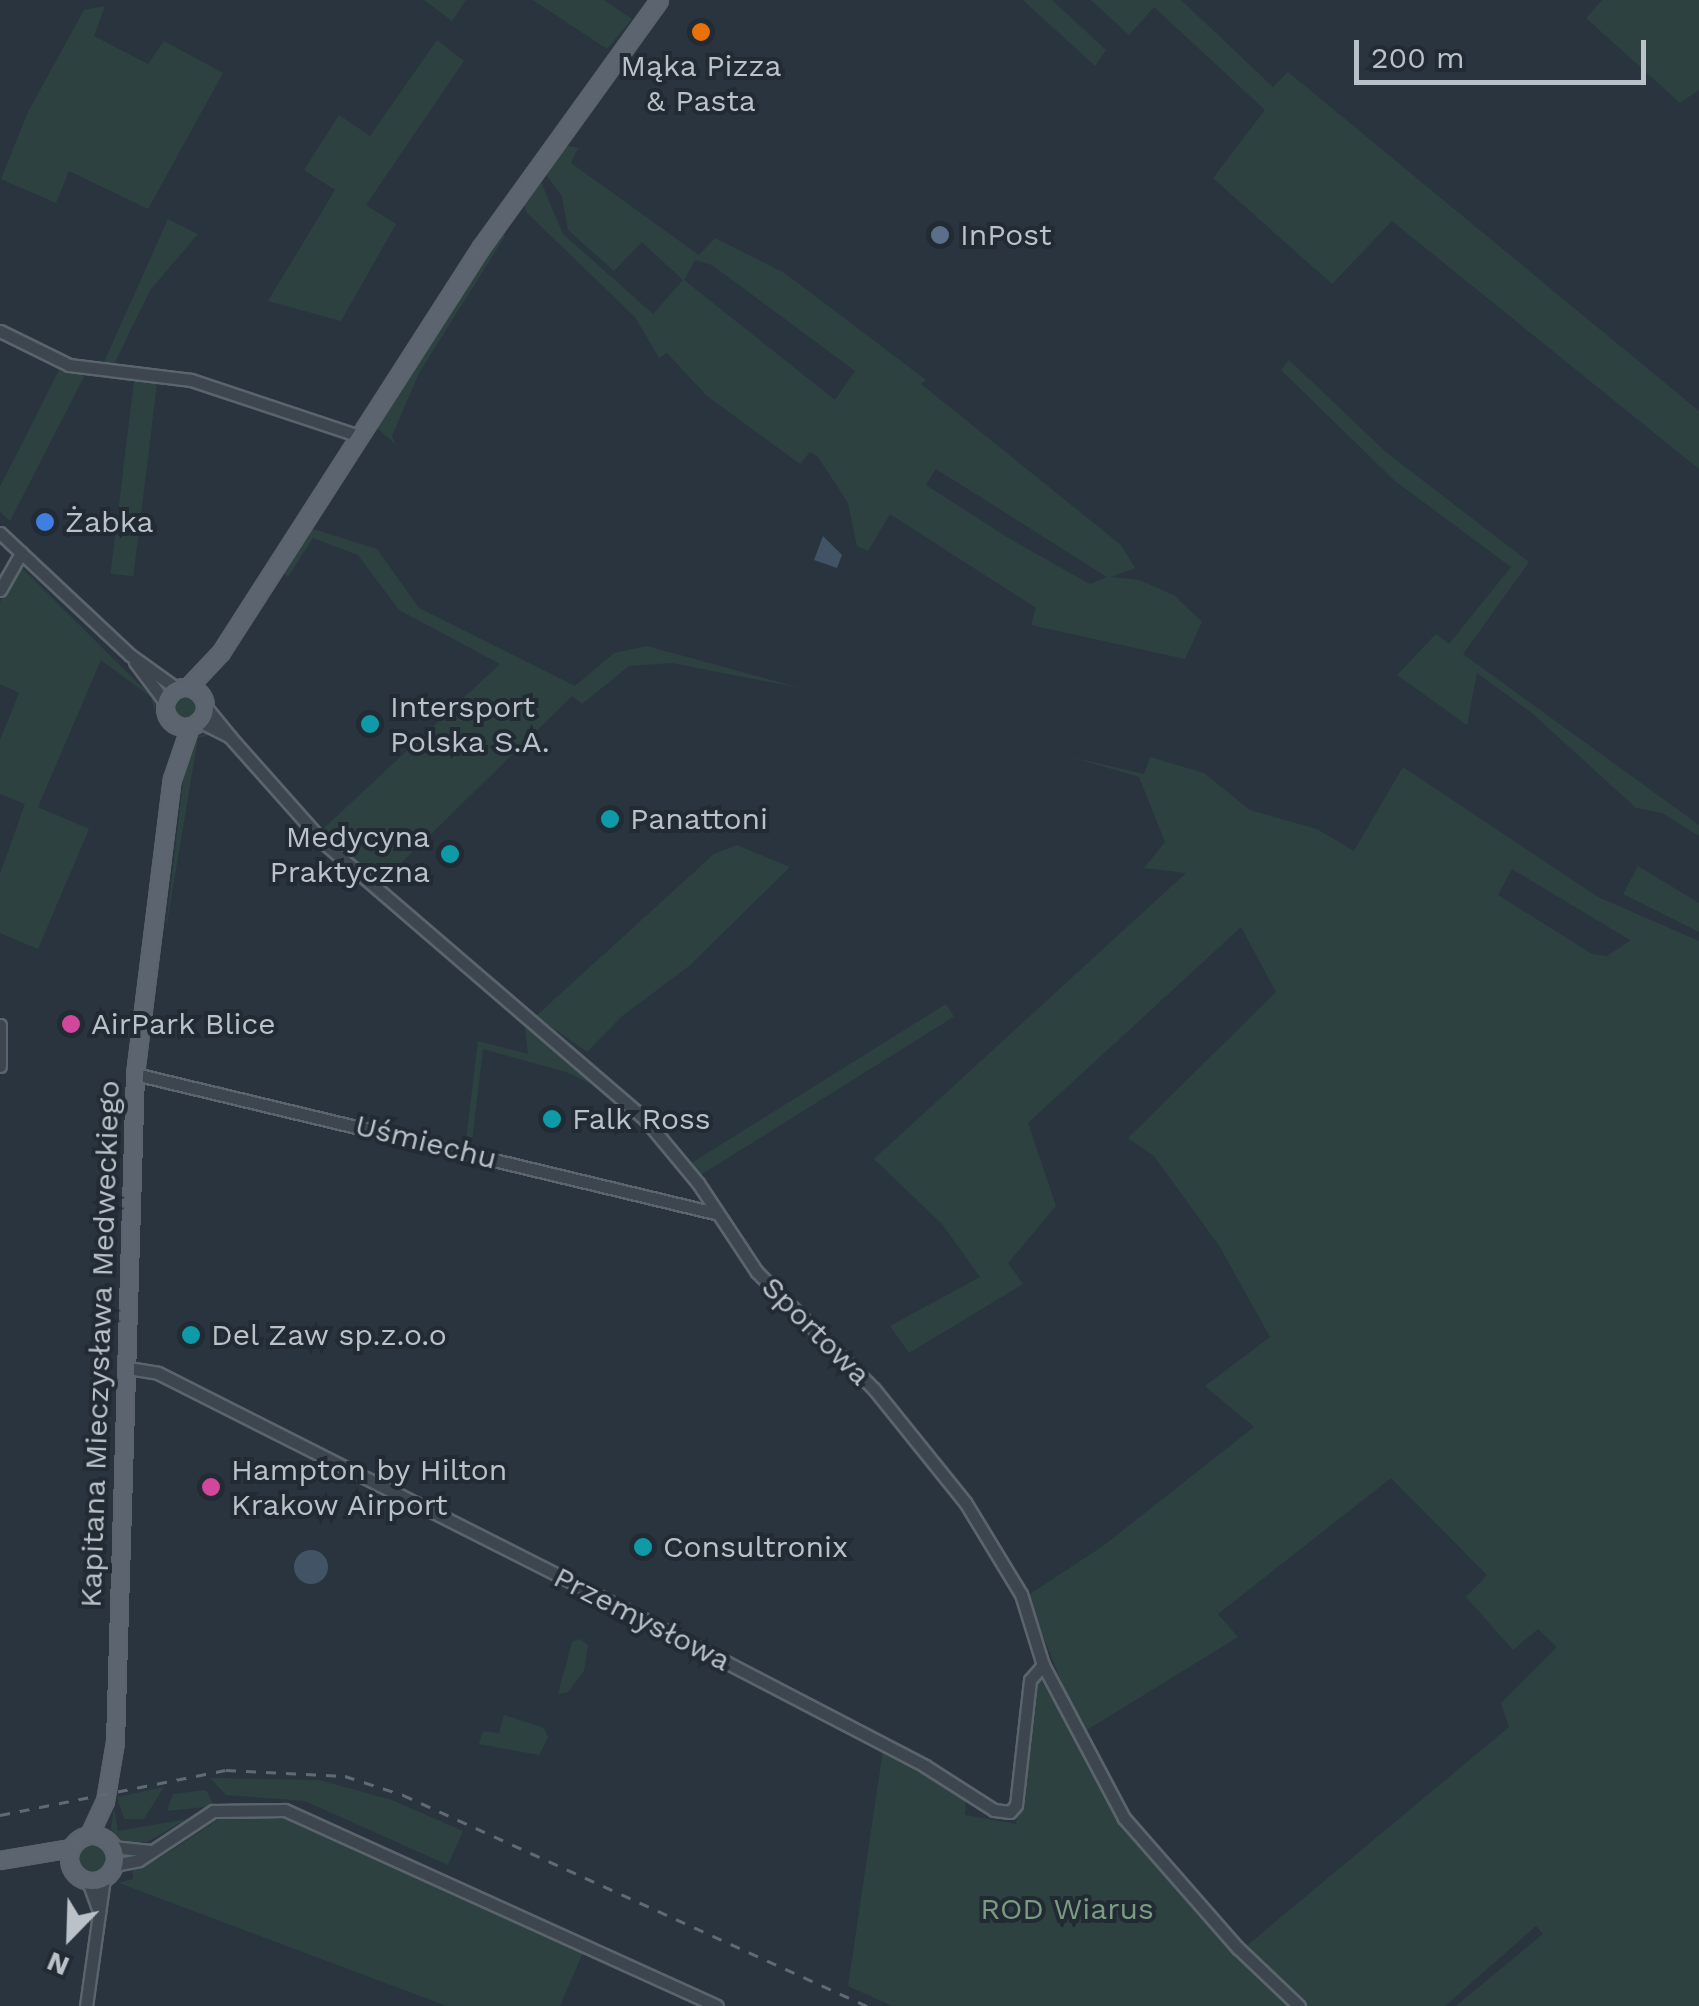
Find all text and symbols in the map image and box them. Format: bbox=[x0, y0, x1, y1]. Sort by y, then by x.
scale bar bbox=[1359, 20, 1652, 82]
marker: Mąka Pizza & Pasta bbox=[690, 21, 712, 43]
text: 200 m bbox=[1371, 40, 1465, 75]
place label: Mąka Pizza & Pasta bbox=[620, 48, 782, 118]
place label: InPost bbox=[960, 217, 1052, 253]
marker: InPost bbox=[929, 224, 951, 246]
place label: Żabka bbox=[65, 504, 153, 540]
marker: Żabka bbox=[34, 511, 56, 533]
place label: Intersport Polska S.A. bbox=[390, 689, 551, 760]
marker: Intersport Polska S.A. bbox=[359, 713, 381, 735]
place label: Panattoni bbox=[630, 801, 768, 837]
marker: Panattoni bbox=[599, 808, 621, 830]
place label: Medycyna Praktyczna bbox=[269, 819, 430, 890]
marker: Medycyna Praktyczna bbox=[439, 843, 461, 865]
place label: AirPark Blice bbox=[91, 1006, 276, 1042]
marker: AirPark Blice bbox=[60, 1013, 82, 1035]
street label: Kapitana Mieczysława Medweckiego bbox=[73, 1079, 127, 1609]
place label: Falk Ross bbox=[572, 1101, 711, 1137]
street label: Uśmiechu bbox=[352, 1107, 500, 1177]
marker: Falk Ross bbox=[541, 1108, 563, 1130]
street label: Sportowa bbox=[754, 1269, 878, 1393]
place label: Del Zaw sp.z.o.o bbox=[211, 1317, 448, 1353]
marker: Del Zaw sp.z.o.o bbox=[180, 1324, 202, 1346]
place label: Hampton by Hilton Krakow Airport bbox=[231, 1452, 508, 1522]
marker: Hampton by Hilton Krakow Airport bbox=[200, 1476, 222, 1498]
place label: Consultronix bbox=[663, 1529, 848, 1565]
marker: Consultronix bbox=[632, 1536, 654, 1558]
street label: Przemysłowa bbox=[548, 1559, 736, 1679]
north arrow bbox=[20, 1886, 120, 1986]
park label: ROD Wiarus bbox=[980, 1891, 1154, 1927]
text: N bbox=[42, 1945, 74, 1983]

